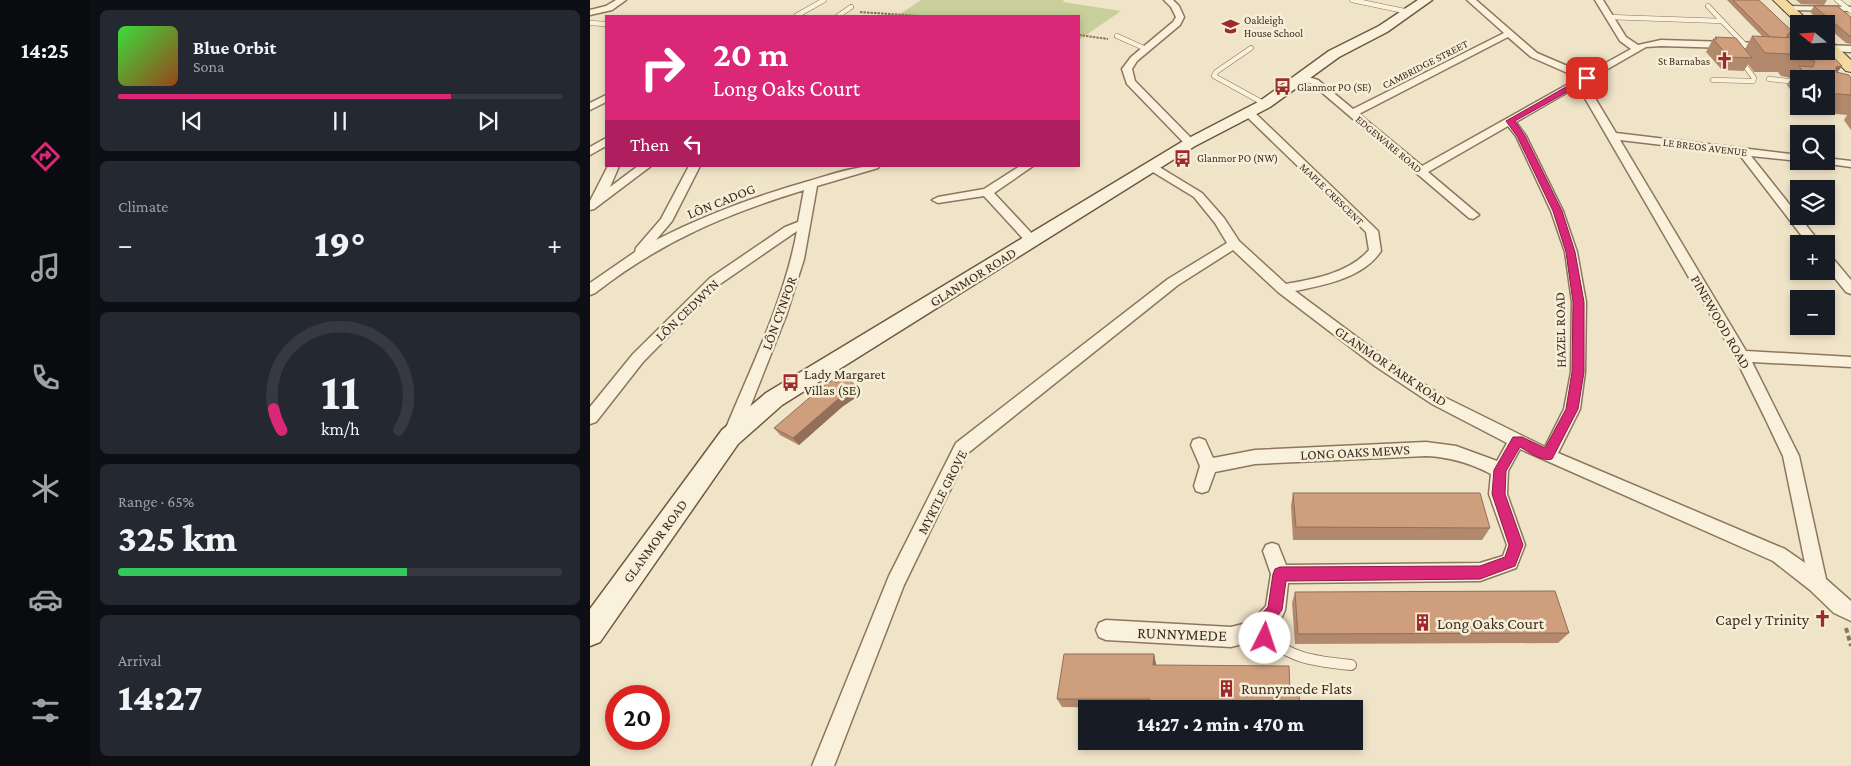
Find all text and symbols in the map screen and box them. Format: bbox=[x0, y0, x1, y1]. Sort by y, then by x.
place label: Oakleigh House School bbox=[1244, 14, 1303, 39]
north arrow bbox=[1790, 15, 1835, 60]
map controls bbox=[1790, 15, 1835, 335]
school or university icon: Oakleigh House School bbox=[1220, 16, 1240, 36]
icon: right bbox=[630, 35, 695, 100]
text: 20 m bbox=[713, 35, 788, 74]
text: Blue Orbit bbox=[193, 37, 276, 58]
street label: CAMBRIDGE STREET bbox=[1380, 37, 1470, 91]
text: 14:25 bbox=[21, 38, 69, 63]
church icon: St Barnabas bbox=[1714, 51, 1734, 71]
place label: St Barnabas bbox=[1658, 55, 1710, 67]
pin bbox=[1566, 57, 1608, 99]
text: Sona bbox=[193, 58, 224, 75]
icon: arrive bbox=[1573, 64, 1601, 92]
button: sound bbox=[1790, 70, 1835, 115]
text: Long Oaks Court bbox=[713, 76, 860, 101]
bus stop icon: Glanmor PO (SE) bbox=[1273, 77, 1293, 97]
place label: Glanmor PO (SE) bbox=[1297, 81, 1372, 94]
icon: previous bbox=[178, 107, 206, 135]
icon: pause bbox=[326, 107, 354, 135]
icon: next bbox=[474, 107, 502, 135]
street label: EDGEWARE ROAD bbox=[1353, 113, 1425, 175]
button: search bbox=[1790, 125, 1835, 170]
icon: left bbox=[679, 130, 707, 158]
text: Then bbox=[630, 134, 669, 155]
street label: LE BREOS AVENUE bbox=[1662, 136, 1748, 158]
icon: directions bbox=[28, 139, 63, 174]
bus stop icon: Glanmor PO (NW) bbox=[1173, 148, 1193, 168]
place label: Glanmor PO (NW) bbox=[1197, 152, 1278, 165]
street label: MAPLE CRESCENT bbox=[1298, 161, 1366, 227]
street label: LÔN CADOG bbox=[685, 180, 757, 222]
button: layers bbox=[1790, 180, 1835, 225]
text: Climate bbox=[118, 198, 168, 215]
text: 19° bbox=[314, 222, 366, 264]
text: − bbox=[118, 229, 133, 260]
text: + bbox=[547, 229, 562, 260]
button: + bbox=[1790, 235, 1835, 280]
street label: GLANMOR ROAD bbox=[927, 244, 1019, 310]
icon: music bbox=[28, 250, 63, 285]
street label: PINEWOOD ROAD bbox=[1688, 272, 1754, 372]
street label: LÔN CYNFOR bbox=[758, 274, 800, 352]
street label: LÔN CEDWYN bbox=[652, 276, 722, 344]
button: − bbox=[1790, 290, 1835, 335]
street label: HAZEL ROAD bbox=[1551, 292, 1569, 368]
street label: GLANMOR PARK ROAD bbox=[1332, 323, 1450, 409]
icon: phone bbox=[28, 360, 63, 395]
text: 11 bbox=[321, 362, 359, 420]
place label: Lady Margaret Villas (SE) bbox=[804, 366, 886, 399]
bus stop icon: Lady Margaret Villas (SE) bbox=[780, 372, 800, 392]
text: km/h bbox=[321, 419, 360, 439]
street label: LONG OAKS MEWS bbox=[1300, 441, 1411, 463]
street label: MYRTLE GROVE bbox=[914, 447, 970, 537]
icon: climate bbox=[28, 471, 63, 506]
text: Range · 65% bbox=[118, 493, 194, 510]
street label: GLANMOR ROAD bbox=[620, 496, 690, 586]
text: 325 km bbox=[118, 517, 237, 559]
icon: car bbox=[28, 582, 63, 617]
church icon: Capel y Trinity bbox=[1813, 609, 1833, 629]
position arrow bbox=[1238, 611, 1290, 663]
place label: Capel y Trinity bbox=[1715, 611, 1810, 629]
building icon: Long Oaks Court bbox=[1413, 613, 1433, 633]
place label: Long Oaks Court bbox=[1437, 615, 1545, 633]
street label: RUNNYMEDE bbox=[1137, 624, 1227, 644]
text: Arrival bbox=[118, 652, 162, 669]
text: 14:27 bbox=[118, 676, 203, 718]
building icon: Runnymede Flats bbox=[1217, 678, 1237, 698]
place label: Runnymede Flats bbox=[1241, 680, 1352, 698]
speed limit sign: 20 bbox=[605, 685, 670, 750]
icon: filters bbox=[28, 693, 63, 728]
text: 14:27 · 2 min · 470 m bbox=[1137, 714, 1304, 735]

